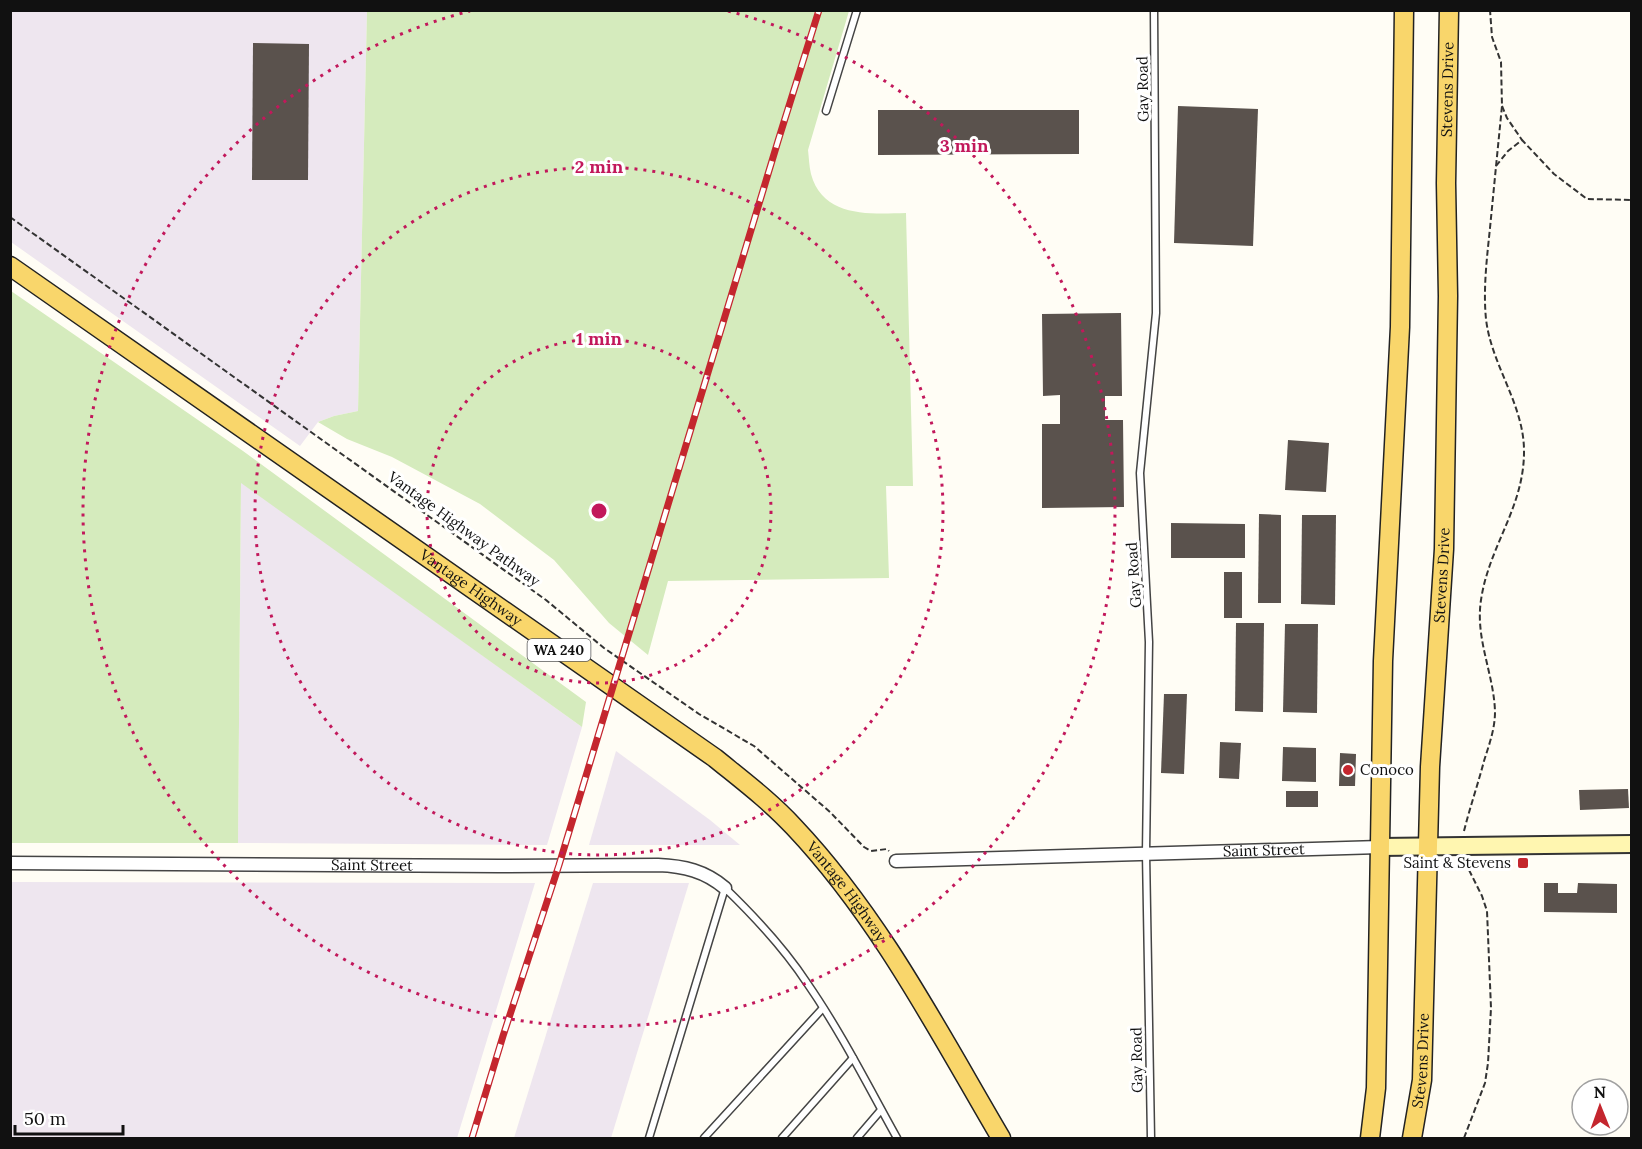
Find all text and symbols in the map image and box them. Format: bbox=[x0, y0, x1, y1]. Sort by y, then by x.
street label: Stevens Drive bbox=[1437, 42, 1457, 137]
street label: Gay Road bbox=[1132, 56, 1153, 122]
text: 3 min bbox=[940, 134, 989, 157]
text: 2 min bbox=[575, 155, 624, 178]
text: 1 min bbox=[576, 327, 622, 350]
street label: Vantage Highway Pathway bbox=[385, 468, 543, 590]
centre of rings bbox=[589, 501, 609, 521]
street label: Stevens Drive bbox=[1429, 527, 1453, 624]
street label: Gay Road bbox=[1122, 542, 1145, 608]
street label: Vantage Highway bbox=[416, 546, 526, 630]
road number: WA 240 bbox=[528, 639, 590, 661]
place label: Conoco bbox=[1360, 760, 1414, 779]
marker: Conoco bbox=[1341, 763, 1355, 777]
street label: Vantage Highway bbox=[802, 837, 891, 945]
street label: Saint Street bbox=[1223, 839, 1305, 861]
place label: Saint & Stevens bbox=[1403, 853, 1511, 872]
street label: Saint Street bbox=[331, 855, 413, 874]
marker: Saint & Stevens bbox=[1516, 856, 1530, 870]
street label: Stevens Drive bbox=[1407, 1013, 1433, 1110]
street label: Gay Road bbox=[1126, 1027, 1147, 1093]
north arrow bbox=[1570, 1077, 1630, 1137]
text: N bbox=[1593, 1082, 1606, 1102]
scale bar bbox=[15, 1098, 123, 1136]
text: 50 m bbox=[24, 1107, 66, 1130]

